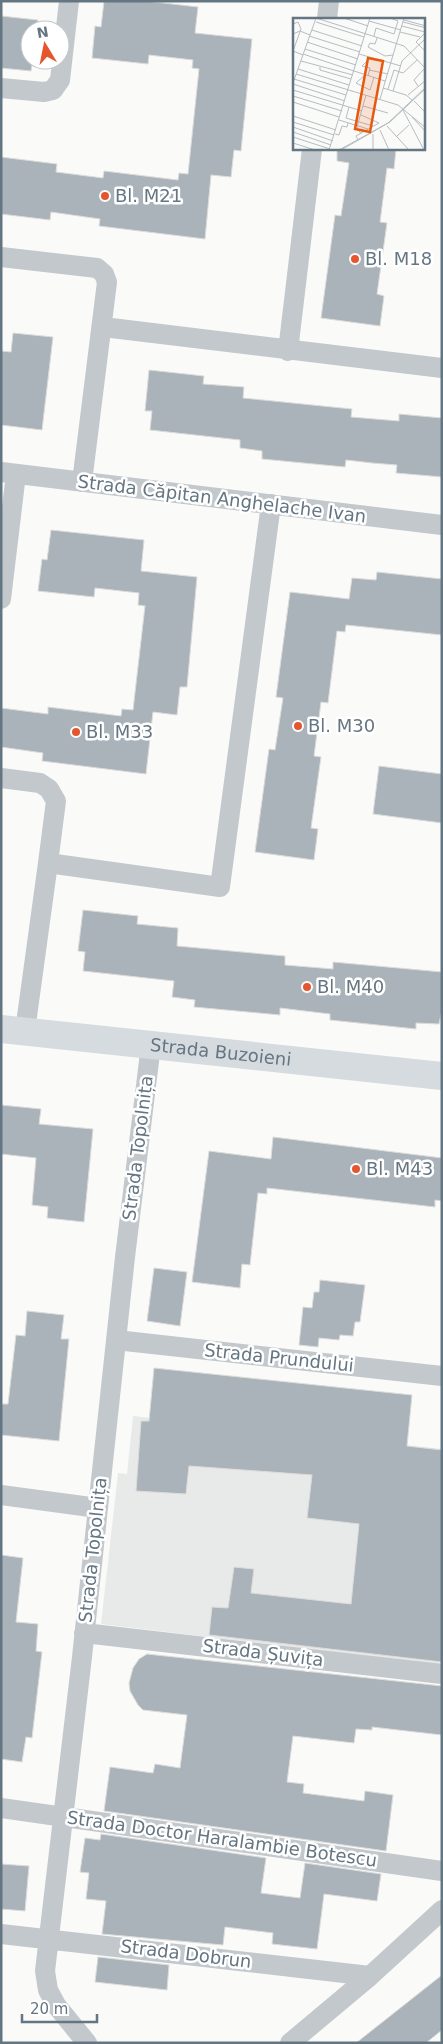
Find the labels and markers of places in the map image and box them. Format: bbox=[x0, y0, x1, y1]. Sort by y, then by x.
place label: Bl. M21 bbox=[115, 185, 182, 206]
marker: Bl. M21 bbox=[99, 190, 111, 202]
place label: Bl. M18 bbox=[365, 248, 432, 269]
marker: Bl. M18 bbox=[349, 253, 361, 265]
place label: Bl. M30 bbox=[308, 715, 375, 736]
marker: Bl. M30 bbox=[292, 720, 304, 732]
place label: Bl. M33 bbox=[86, 721, 153, 742]
marker: Bl. M33 bbox=[70, 726, 82, 738]
place label: Bl. M40 bbox=[317, 976, 384, 997]
marker: Bl. M40 bbox=[301, 981, 313, 993]
place label: Bl. M43 bbox=[366, 1158, 433, 1179]
marker: Bl. M43 bbox=[350, 1163, 362, 1175]

